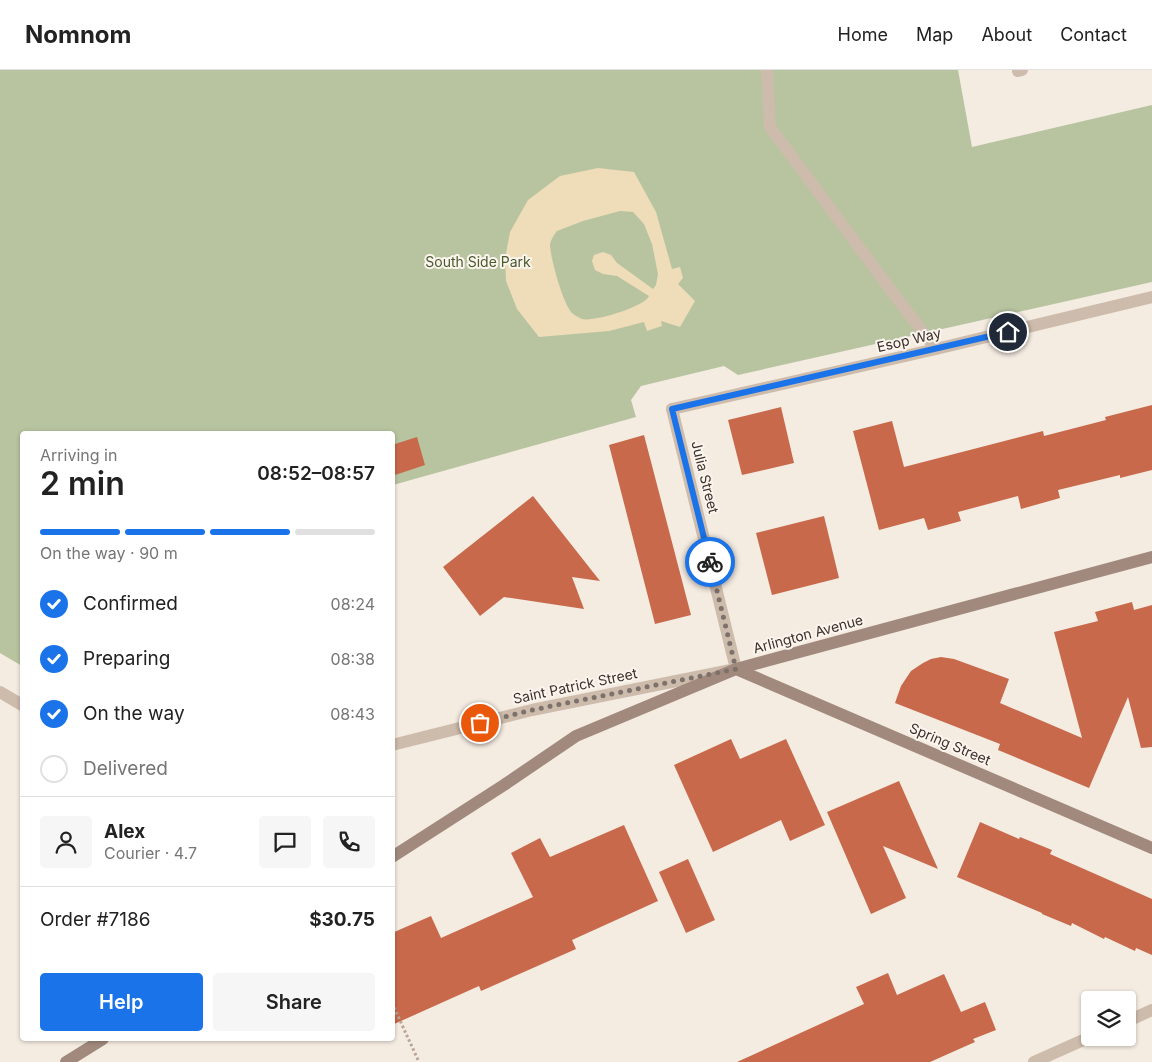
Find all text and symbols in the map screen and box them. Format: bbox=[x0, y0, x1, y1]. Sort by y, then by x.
text: Nomnom bbox=[25, 20, 131, 49]
text: Home bbox=[838, 24, 888, 45]
text: Map bbox=[916, 24, 953, 45]
text: About bbox=[981, 24, 1032, 45]
text: Contact bbox=[1060, 24, 1127, 45]
park label: South Side Park bbox=[425, 253, 531, 270]
pin bbox=[987, 311, 1029, 353]
icon: home bbox=[994, 318, 1022, 346]
street label: Esop Way bbox=[875, 324, 943, 355]
street label: Julia Street bbox=[688, 439, 723, 515]
text: Arriving in bbox=[40, 445, 117, 465]
text: 08:52–08:57 bbox=[257, 462, 375, 485]
text: 2 min bbox=[40, 464, 125, 503]
courier bbox=[685, 537, 735, 587]
text: On the way · 90 m bbox=[40, 543, 178, 563]
icon: bike bbox=[696, 548, 724, 576]
icon: check bbox=[40, 590, 68, 618]
text: Confirmed bbox=[83, 592, 178, 615]
text: 08:24 bbox=[331, 594, 375, 614]
street label: Arlington Avenue bbox=[751, 611, 865, 656]
icon: check bbox=[40, 645, 68, 673]
text: Preparing bbox=[83, 647, 170, 670]
text: 08:38 bbox=[331, 649, 375, 669]
street label: Saint Patrick Street bbox=[511, 664, 639, 707]
icon: check bbox=[40, 700, 68, 728]
text: On the way bbox=[83, 702, 185, 725]
pin bbox=[459, 702, 501, 744]
text: 08:43 bbox=[330, 704, 375, 724]
icon: bag bbox=[466, 709, 494, 737]
street label: Spring Street bbox=[907, 719, 994, 768]
text: Delivered bbox=[83, 757, 168, 780]
button: person bbox=[40, 816, 92, 868]
button: chat bbox=[259, 816, 311, 868]
button: phone bbox=[323, 816, 375, 868]
text: Alex bbox=[104, 820, 145, 843]
text: Courier · 4.7 bbox=[104, 843, 197, 863]
text: Order #7186 bbox=[40, 908, 151, 931]
text: $30.75 bbox=[309, 908, 375, 931]
button: Help bbox=[40, 973, 203, 1031]
button: Share bbox=[213, 973, 375, 1031]
map controls bbox=[1081, 991, 1136, 1046]
button: layers bbox=[1081, 991, 1136, 1046]

